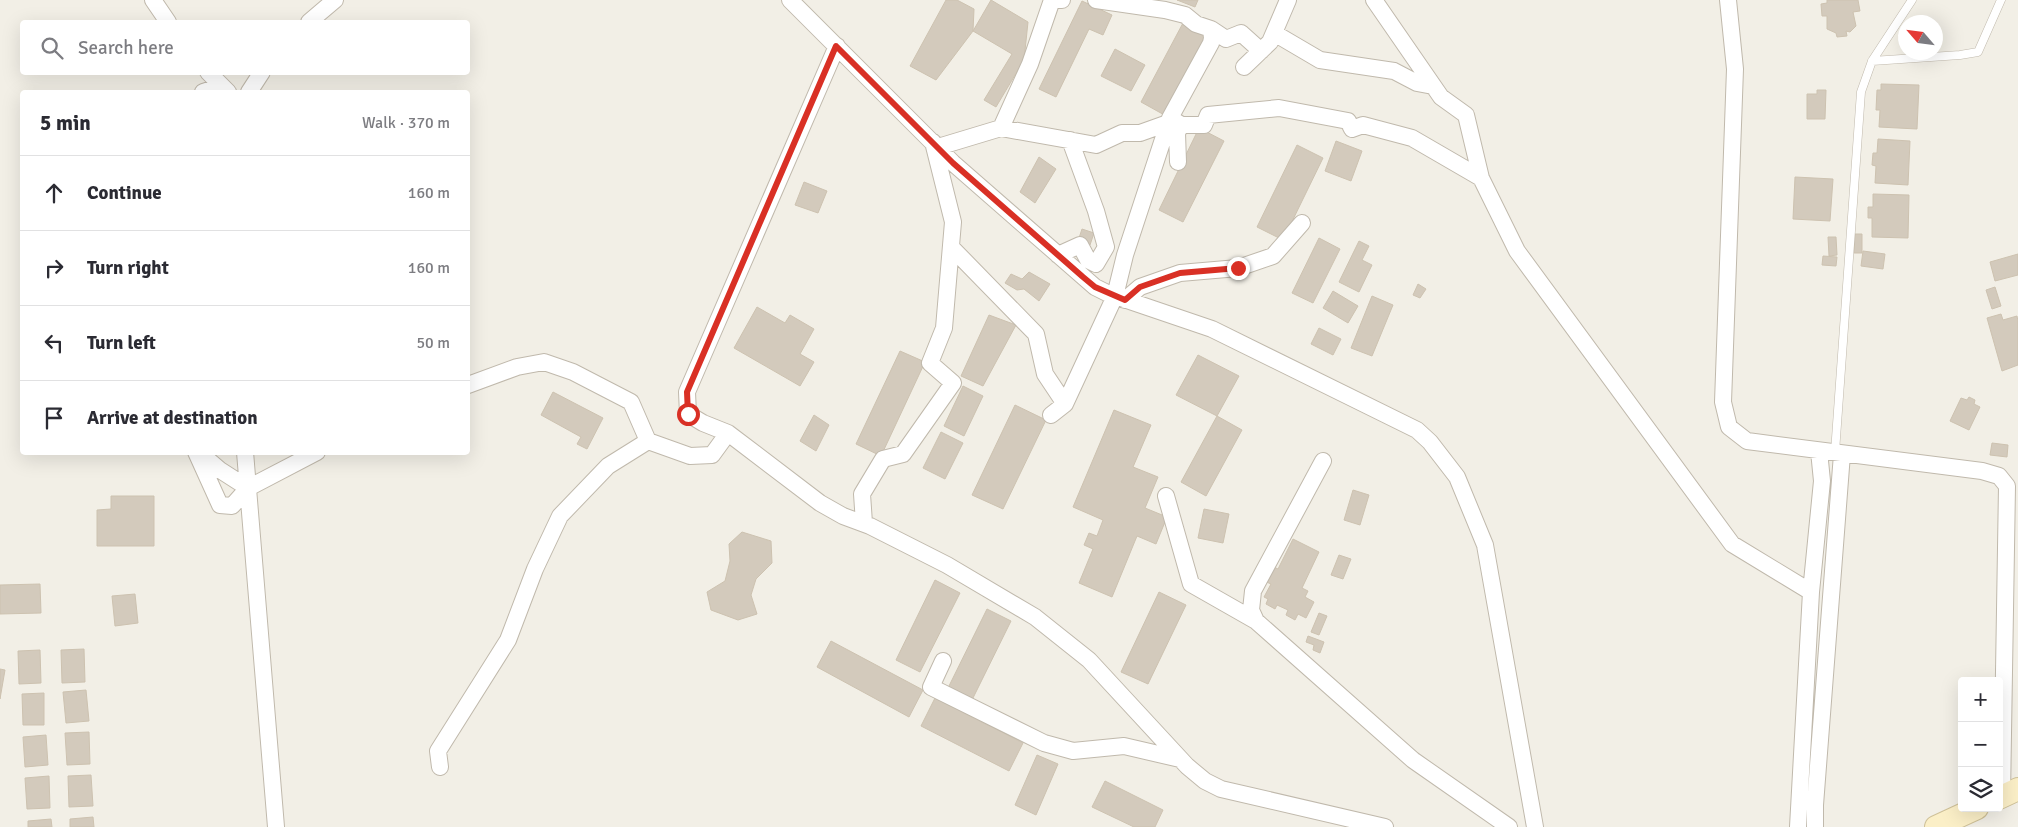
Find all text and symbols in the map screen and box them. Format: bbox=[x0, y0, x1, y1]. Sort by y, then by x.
north arrow bbox=[1898, 15, 1943, 60]
search box bbox=[20, 20, 470, 75]
icon: search bbox=[38, 34, 66, 62]
text: Search here bbox=[78, 36, 174, 60]
text: 5 min bbox=[40, 110, 91, 136]
text: Walk · 370 m bbox=[362, 113, 450, 133]
icon: ahead bbox=[40, 179, 68, 207]
text: Continue bbox=[87, 181, 162, 205]
text: 160 m bbox=[408, 183, 450, 203]
icon: right bbox=[40, 254, 68, 282]
text: Turn right bbox=[87, 256, 169, 280]
route end bbox=[1227, 257, 1250, 280]
text: 160 m bbox=[408, 258, 450, 278]
icon: left bbox=[40, 329, 68, 357]
text: Turn left bbox=[87, 331, 156, 355]
text: 50 m bbox=[416, 333, 450, 353]
route start bbox=[677, 403, 700, 426]
icon: arrive bbox=[40, 404, 68, 432]
text: Arrive at destination bbox=[87, 406, 258, 430]
map controls bbox=[1958, 677, 2003, 812]
button: + bbox=[1958, 677, 2003, 722]
button: − bbox=[1958, 722, 2003, 767]
button: layers bbox=[1958, 767, 2003, 812]

